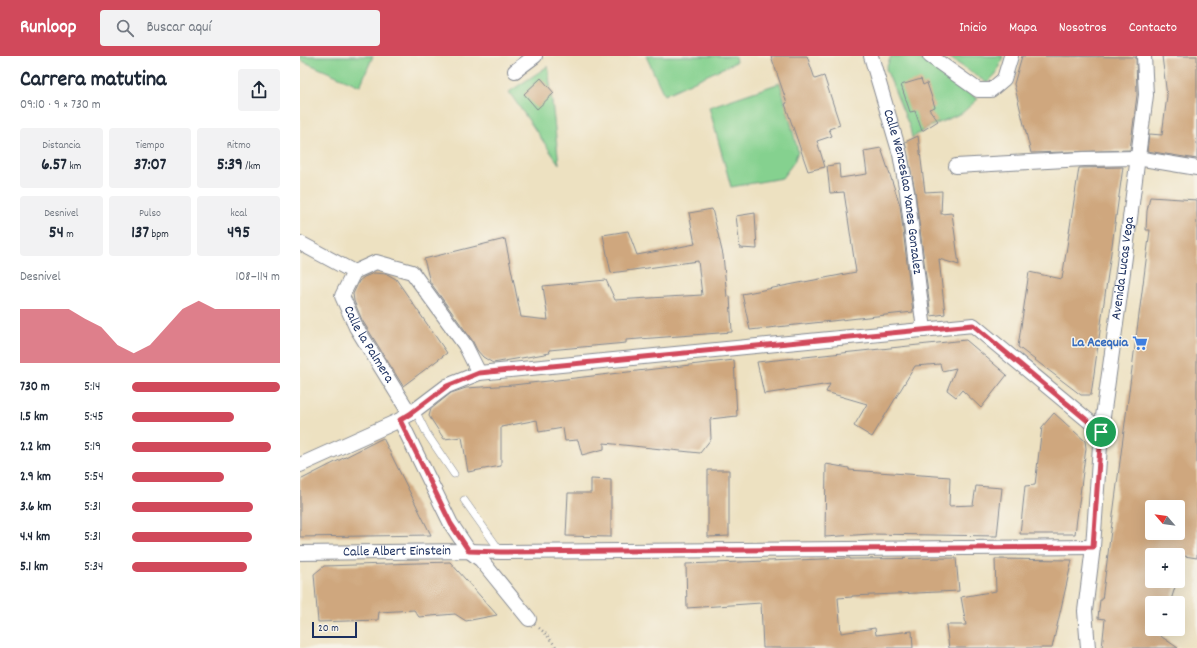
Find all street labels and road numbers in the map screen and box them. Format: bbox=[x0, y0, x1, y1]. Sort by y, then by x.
street label: Calle Wenceslao Yanes Gonzalez bbox=[877, 107, 927, 276]
street label: Avenida Lucas Vega bbox=[1107, 215, 1140, 321]
street label: Calle la Palmera bbox=[338, 303, 399, 387]
street label: Calle Albert Einstein bbox=[343, 541, 451, 562]

